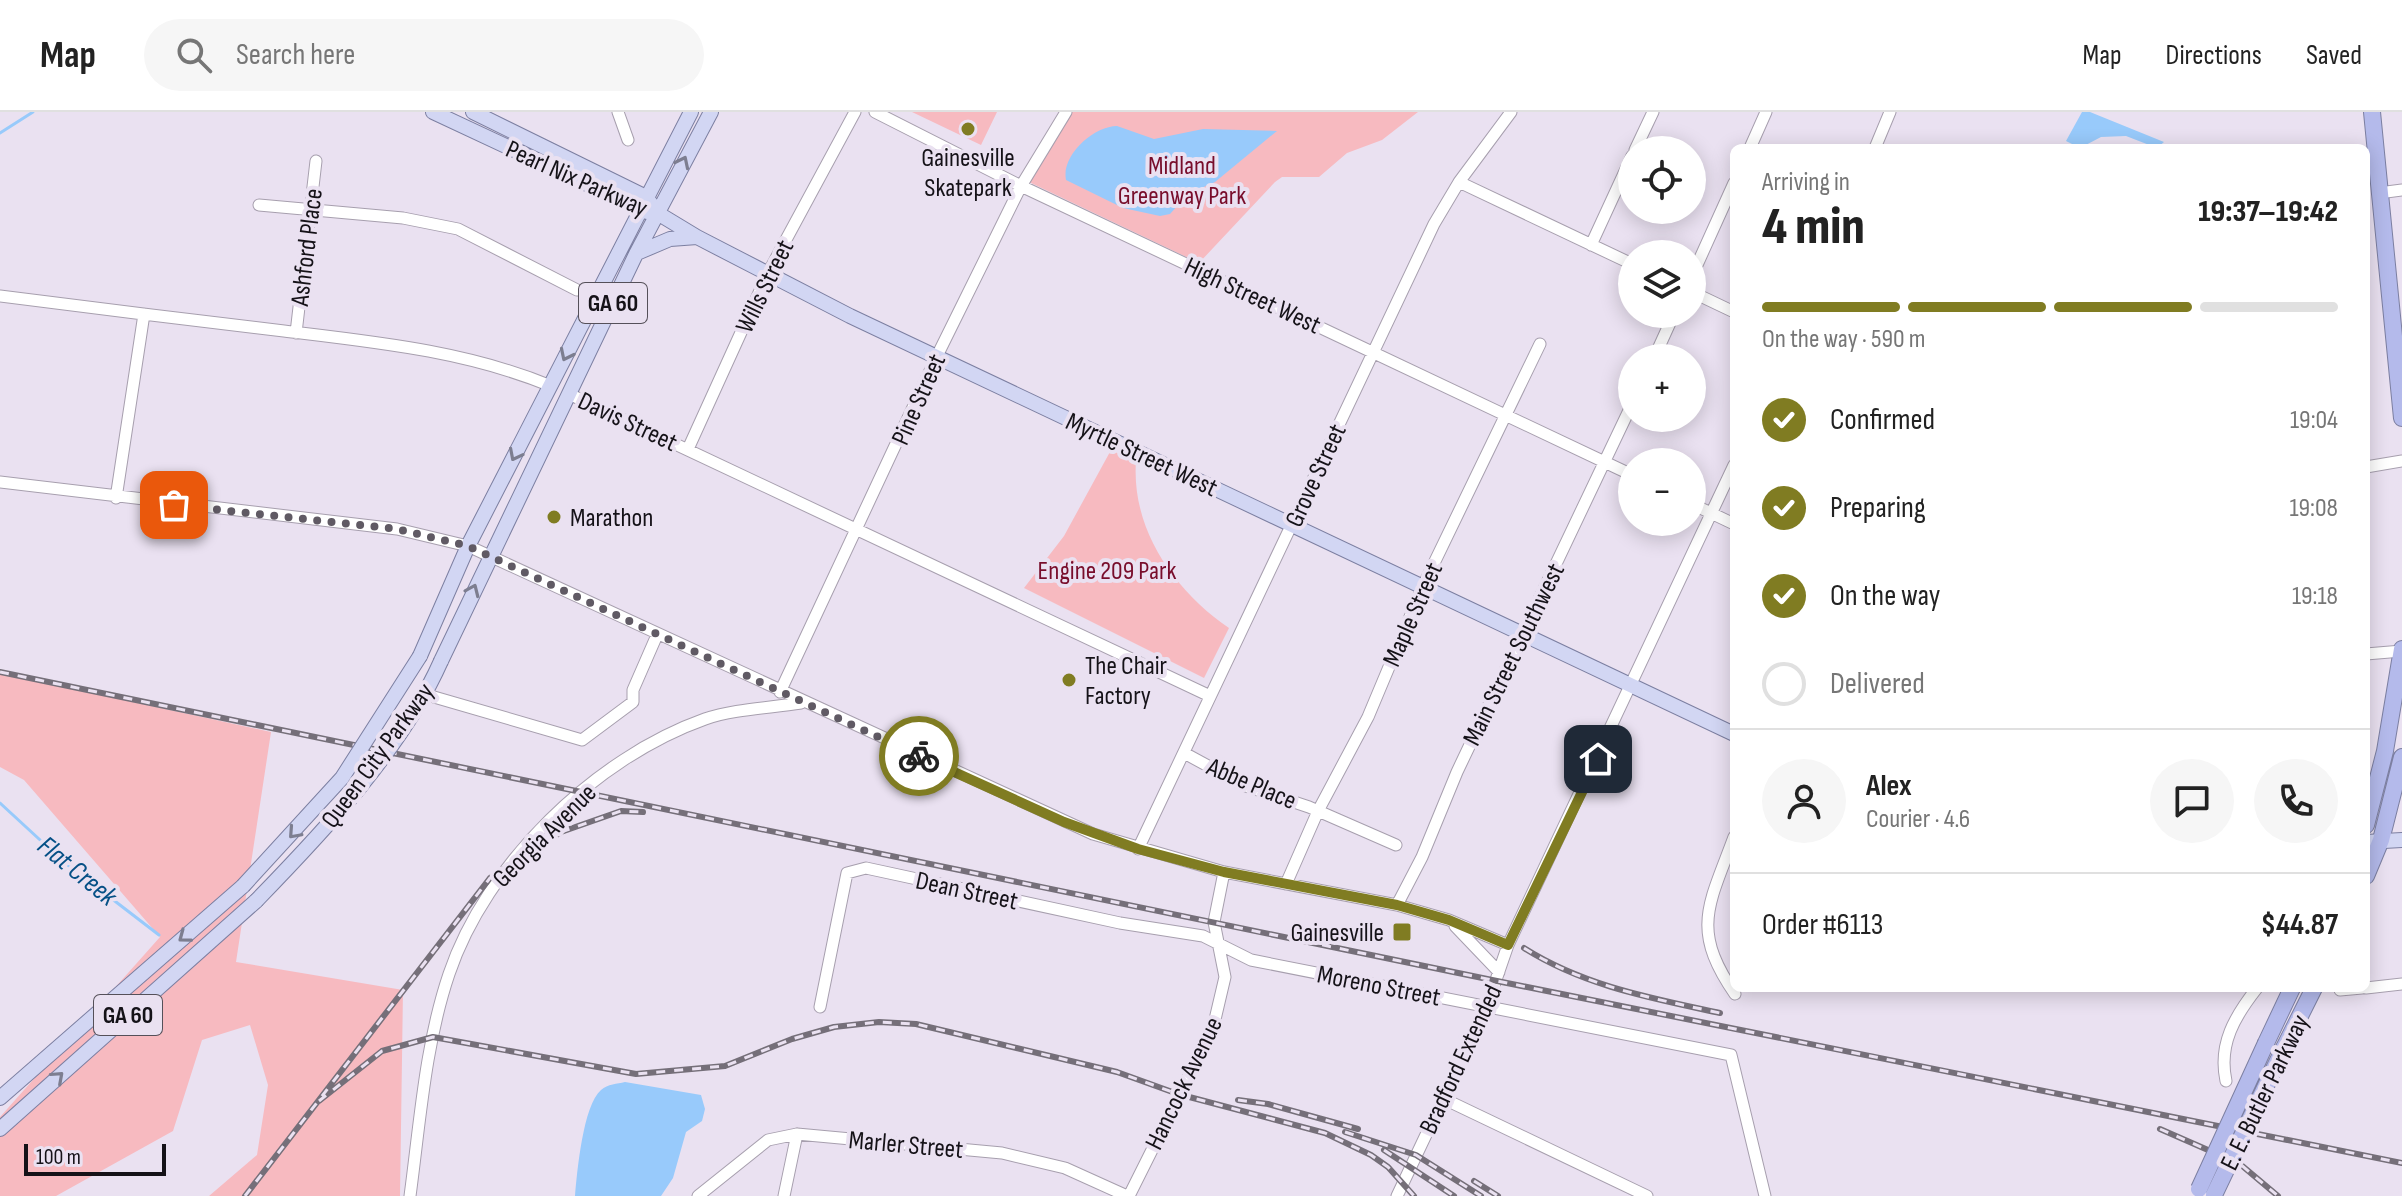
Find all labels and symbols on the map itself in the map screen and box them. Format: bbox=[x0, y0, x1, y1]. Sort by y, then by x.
marker: Gainesville Skatepark bbox=[959, 120, 977, 138]
street label: Pearl Nix Parkway bbox=[501, 134, 652, 224]
place label: Gainesville Skatepark bbox=[921, 143, 1015, 204]
park label: Midland Greenway Park bbox=[1118, 151, 1246, 212]
one-way arrow bbox=[674, 156, 689, 171]
street label: Ashford Place bbox=[285, 187, 330, 309]
street label: Wills Street bbox=[730, 235, 801, 338]
street label: High Street West bbox=[1179, 251, 1326, 341]
road number: GA 60 bbox=[579, 283, 647, 323]
one-way arrow bbox=[560, 347, 576, 361]
street label: Pine Street bbox=[886, 349, 953, 450]
street label: Davis Street bbox=[573, 386, 682, 459]
street label: Myrtle Street West bbox=[1061, 407, 1222, 504]
street label: Grove Street bbox=[1279, 419, 1354, 532]
one-way arrow bbox=[510, 446, 525, 461]
pin bbox=[140, 471, 208, 539]
place label: Marathon bbox=[570, 503, 654, 534]
marker: Marathon bbox=[545, 508, 563, 526]
park label: Engine 209 Park bbox=[1038, 556, 1176, 587]
street label: Maple Street bbox=[1377, 558, 1450, 671]
street label: Main Street Southwest bbox=[1457, 559, 1572, 751]
one-way arrow bbox=[464, 583, 480, 598]
place label: The Chair Factory bbox=[1085, 651, 1168, 712]
marker: The Chair Factory bbox=[1060, 671, 1078, 689]
street label: Queen City Parkway bbox=[315, 677, 441, 834]
courier bbox=[879, 716, 959, 796]
pin bbox=[1564, 725, 1632, 793]
street label: Abbe Place bbox=[1201, 751, 1301, 817]
street label: Georgia Avenue bbox=[487, 778, 603, 894]
one-way arrow bbox=[289, 824, 303, 839]
water label: Flat Creek bbox=[31, 829, 125, 914]
street label: Dean Street bbox=[913, 866, 1021, 917]
place label: Gainesville bbox=[1290, 918, 1384, 949]
marker: Gainesville bbox=[1391, 921, 1413, 943]
one-way arrow bbox=[178, 927, 192, 941]
street label: Moreno Street bbox=[1315, 959, 1443, 1014]
street label: Bradford Extended bbox=[1413, 980, 1509, 1139]
road number: GA 60 bbox=[94, 995, 162, 1035]
street label: E. E. Butler Parkway bbox=[2214, 1010, 2316, 1175]
street label: Hancock Avenue bbox=[1139, 1012, 1230, 1155]
one-way arrow bbox=[49, 1073, 64, 1087]
street label: Marler Street bbox=[847, 1125, 964, 1166]
scale bar bbox=[24, 1140, 166, 1176]

